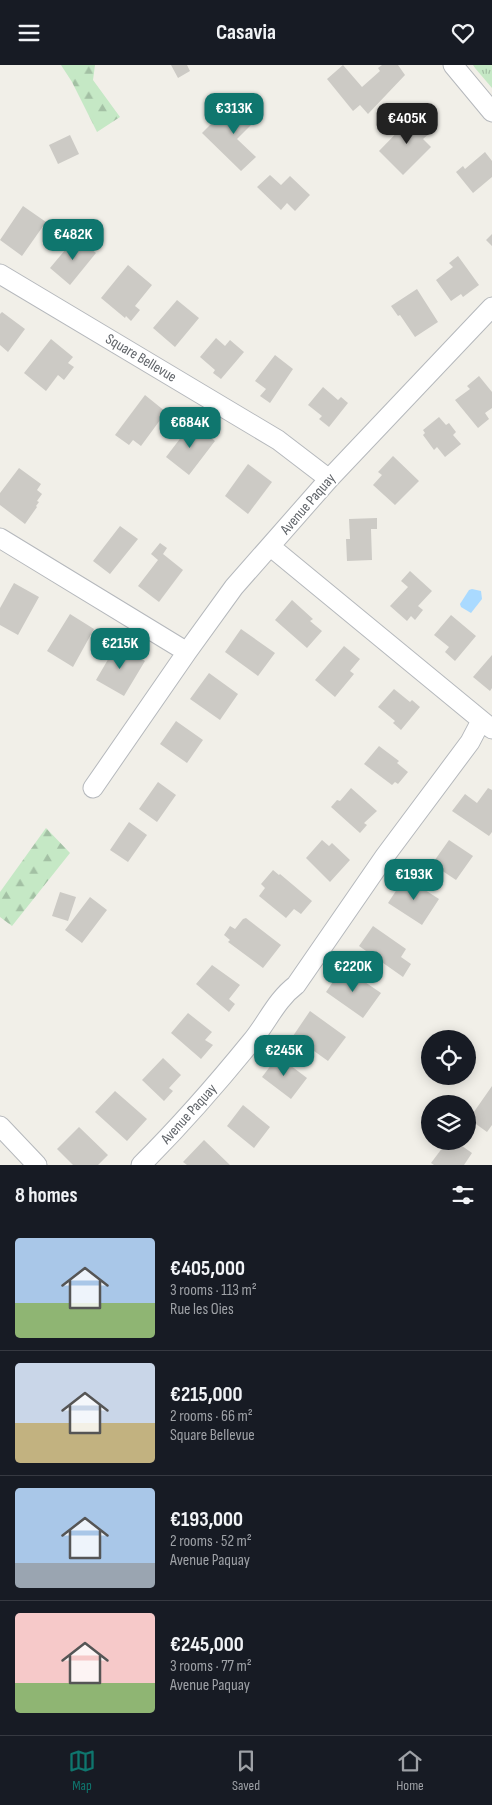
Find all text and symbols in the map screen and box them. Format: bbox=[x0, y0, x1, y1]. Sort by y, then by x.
icon: menu bbox=[15, 19, 43, 47]
text: Casavia bbox=[216, 19, 276, 46]
icon: heart bbox=[449, 19, 477, 47]
pin: €313K bbox=[199, 93, 269, 135]
text: €313K bbox=[216, 99, 252, 118]
pin: €405K bbox=[372, 103, 442, 145]
text: €405K bbox=[388, 109, 426, 128]
pin: €482K bbox=[38, 219, 108, 261]
text: €482K bbox=[54, 225, 92, 244]
street label: Square Bellevue bbox=[102, 329, 180, 387]
pin: €684K bbox=[155, 407, 225, 449]
text: €684K bbox=[171, 413, 209, 432]
street label: Avenue Paquay bbox=[276, 469, 340, 539]
pin: €215K bbox=[85, 627, 155, 670]
text: €215K bbox=[102, 634, 138, 653]
pin: €193K bbox=[379, 859, 449, 901]
text: €193K bbox=[395, 865, 433, 884]
pin: €220K bbox=[318, 951, 388, 993]
text: €220K bbox=[334, 957, 372, 976]
map controls bbox=[421, 1030, 476, 1150]
button: locate bbox=[421, 1030, 476, 1085]
pin: €245K bbox=[249, 1035, 319, 1077]
text: €245K bbox=[265, 1041, 303, 1060]
street label: Avenue Paquay bbox=[156, 1080, 221, 1149]
button: layers bbox=[421, 1095, 476, 1150]
icon: filters bbox=[449, 1181, 477, 1209]
text: 8 homes bbox=[15, 1183, 78, 1208]
text: €405,000 bbox=[170, 1256, 245, 1281]
icon: home bbox=[55, 1258, 115, 1318]
text: 3 rooms · 113 m² bbox=[170, 1281, 257, 1300]
text: Rue les Oies bbox=[170, 1300, 234, 1319]
text: €215,000 bbox=[170, 1382, 242, 1407]
icon: home bbox=[55, 1383, 115, 1443]
text: 2 rooms · 66 m² bbox=[170, 1407, 253, 1426]
text: Square Bellevue bbox=[170, 1426, 255, 1445]
text: €193,000 bbox=[170, 1507, 243, 1532]
icon: home bbox=[55, 1508, 115, 1568]
text: 2 rooms · 52 m² bbox=[170, 1532, 252, 1551]
text: Avenue Paquay bbox=[170, 1551, 250, 1570]
text: €245,000 bbox=[170, 1632, 244, 1657]
icon: home bbox=[55, 1633, 115, 1693]
text: 3 rooms · 77 m² bbox=[170, 1657, 252, 1676]
text: Avenue Paquay bbox=[170, 1676, 250, 1695]
tab: Map bbox=[68, 1747, 96, 1794]
tab: Saved bbox=[232, 1747, 260, 1794]
tab: Home bbox=[396, 1747, 424, 1794]

